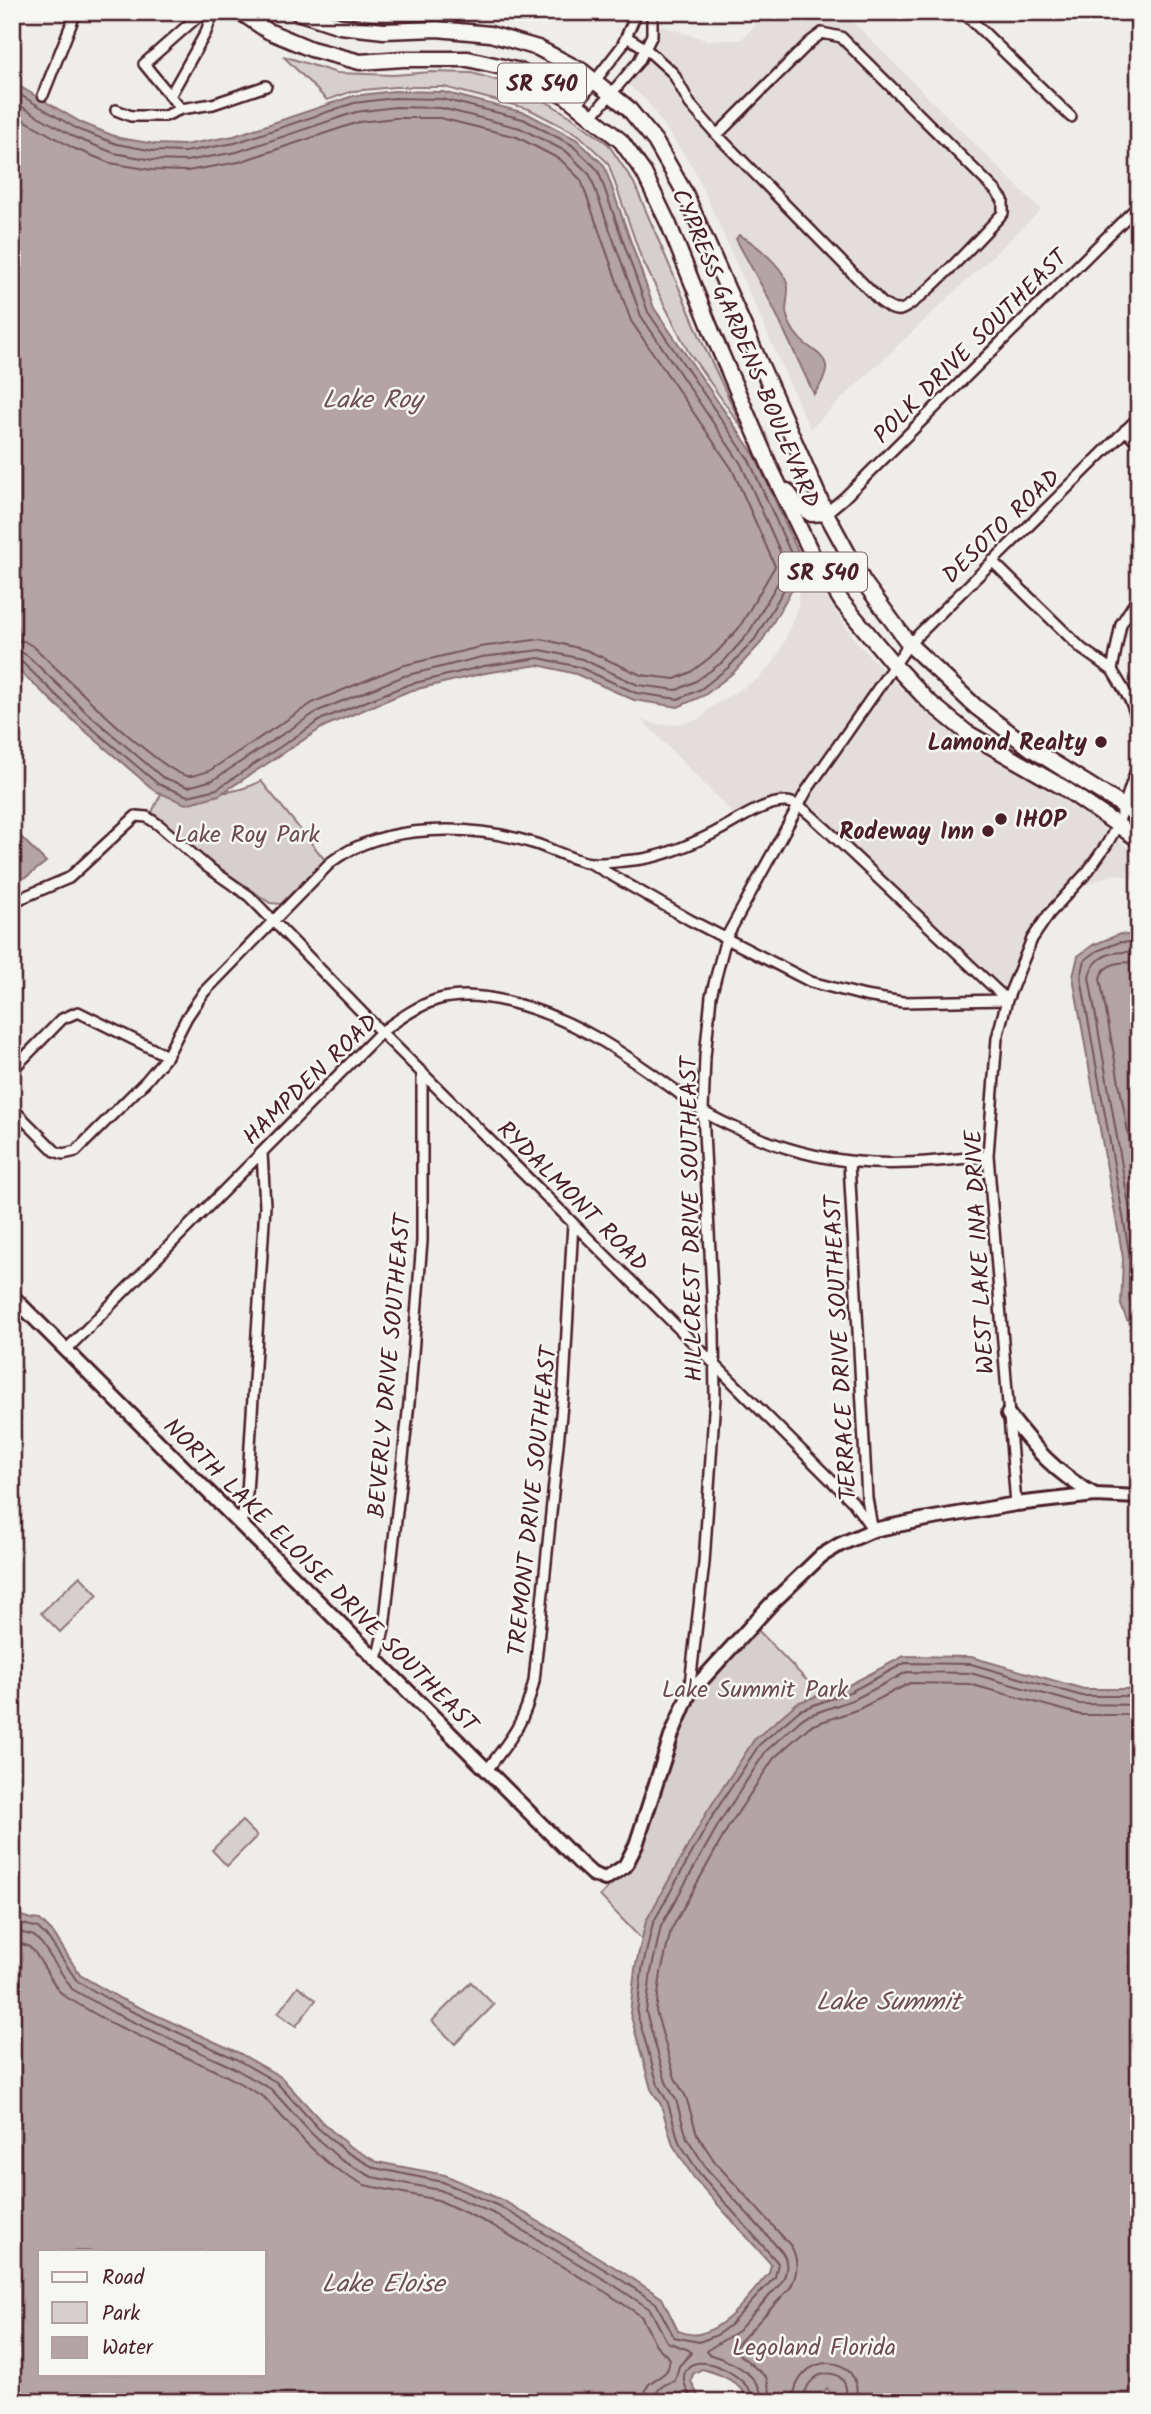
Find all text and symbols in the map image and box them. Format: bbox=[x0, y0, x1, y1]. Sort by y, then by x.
road number: SR 540 bbox=[498, 64, 586, 102]
street label: CYPRESS GARDENS BOULEVARD bbox=[659, 183, 830, 515]
street label: POLK DRIVE SOUTHEAST bbox=[864, 239, 1079, 454]
water label: Lake Roy bbox=[322, 380, 426, 422]
street label: DESOTO ROAD bbox=[933, 460, 1071, 594]
road number: SR 540 bbox=[779, 552, 867, 592]
place label: Lamond Realty bbox=[928, 724, 1088, 763]
marker: Lamond Realty bbox=[1093, 734, 1109, 750]
place label: IHOP bbox=[1015, 801, 1067, 840]
marker: IHOP bbox=[993, 811, 1009, 827]
place label: Rodeway Inn bbox=[839, 813, 974, 852]
park label: Lake Roy Park bbox=[174, 816, 320, 855]
marker: Rodeway Inn bbox=[980, 823, 996, 839]
street label: HAMPDEN ROAD bbox=[234, 1005, 388, 1156]
street label: HILLCREST DRIVE SOUTHEAST bbox=[670, 1054, 715, 1382]
street label: RYDALMONT ROAD bbox=[487, 1112, 657, 1282]
street label: WEST LAKE INA DRIVE bbox=[955, 1128, 1006, 1375]
street label: TERRACE DRIVE SOUTHEAST bbox=[814, 1192, 869, 1502]
street label: BEVERLY DRIVE SOUTHEAST bbox=[358, 1210, 423, 1520]
street label: TREMONT DRIVE SOUTHEAST bbox=[498, 1342, 569, 1658]
street label: NORTH LAKE ELOISE DRIVE SOUTHEAST bbox=[153, 1409, 488, 1744]
park label: Lake Summit Park bbox=[662, 1671, 849, 1710]
water label: Lake Summit bbox=[816, 1982, 964, 2024]
legend bbox=[38, 2250, 266, 2376]
text: Road bbox=[102, 2262, 145, 2295]
water label: Lake Eloise bbox=[321, 2264, 447, 2306]
text: Park bbox=[102, 2298, 140, 2331]
park label: Legoland Florida bbox=[732, 2329, 896, 2368]
text: Water bbox=[102, 2332, 154, 2365]

